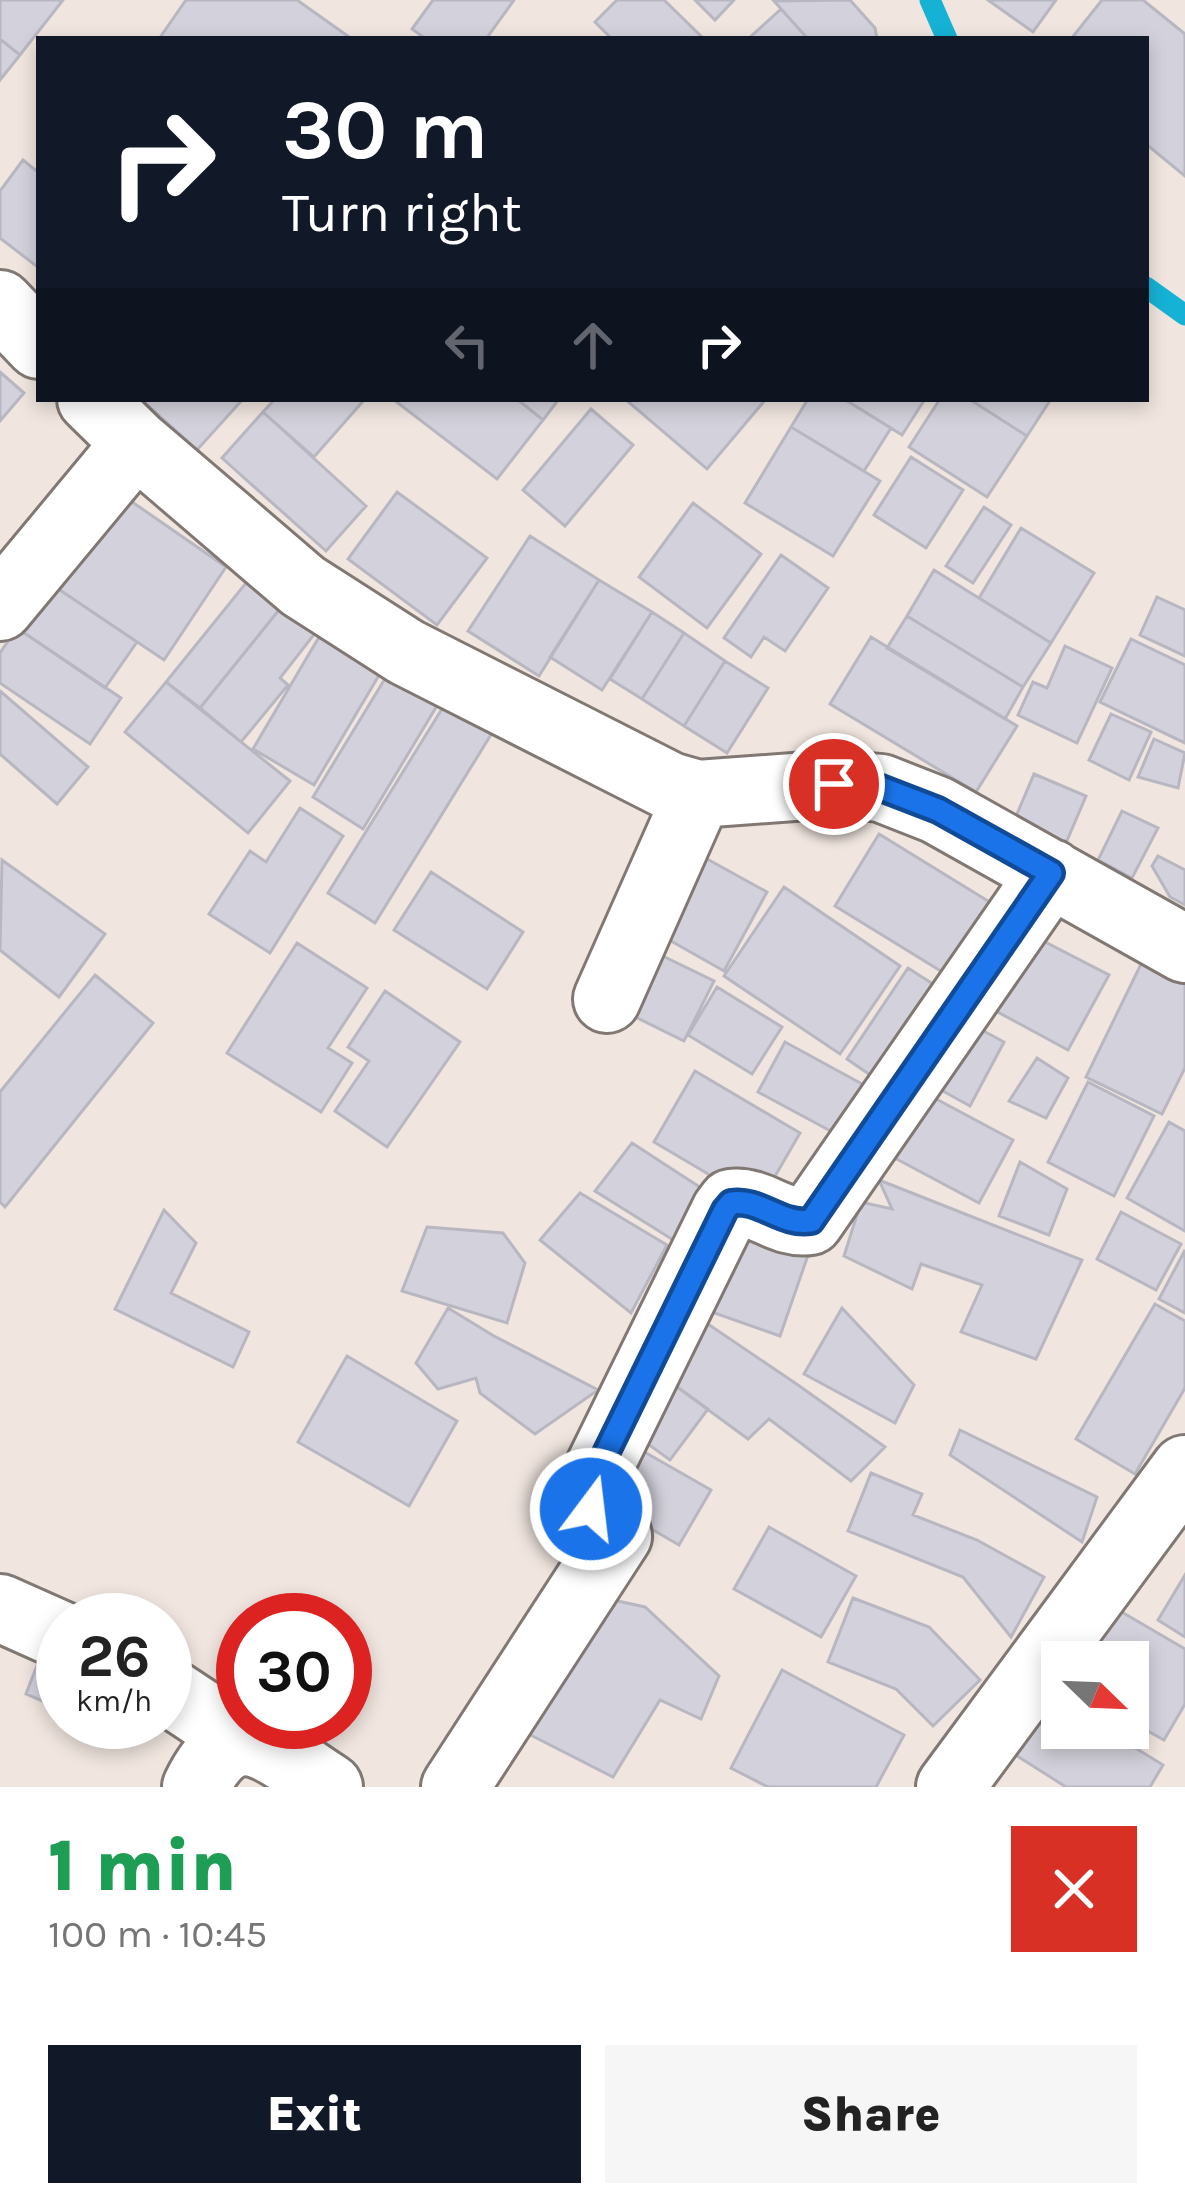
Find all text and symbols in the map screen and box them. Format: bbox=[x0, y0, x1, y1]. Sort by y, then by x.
text: 30 m bbox=[282, 81, 488, 179]
icon: right bbox=[84, 84, 240, 240]
text: Turn right bbox=[282, 181, 522, 245]
icon: left bbox=[434, 312, 500, 378]
icon: ahead bbox=[560, 312, 626, 378]
icon: right bbox=[686, 312, 752, 378]
pin bbox=[783, 733, 885, 835]
icon: arrive bbox=[801, 751, 867, 817]
position arrow bbox=[528, 1446, 654, 1572]
speed limit sign: 30 bbox=[216, 1593, 372, 1749]
text: 26 bbox=[78, 1621, 150, 1691]
north arrow bbox=[1041, 1641, 1149, 1749]
map controls bbox=[1041, 1641, 1149, 1749]
text: km/h bbox=[76, 1683, 152, 1719]
text: 1 min bbox=[48, 1824, 237, 1908]
button: close bbox=[1011, 1826, 1137, 1952]
text: 100 m · 10:45 bbox=[48, 1911, 267, 1957]
button: Exit bbox=[48, 2045, 581, 2183]
button: Share bbox=[605, 2045, 1137, 2183]

